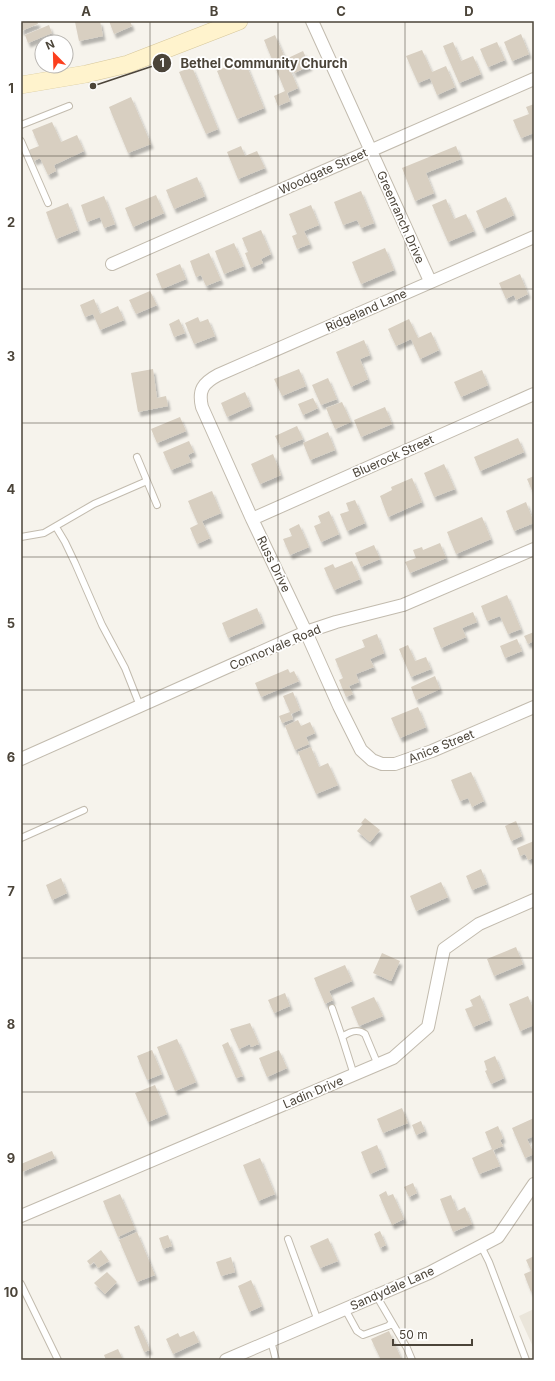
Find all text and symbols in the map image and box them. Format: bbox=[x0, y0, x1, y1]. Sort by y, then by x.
text: A bbox=[81, 3, 91, 19]
text: B bbox=[210, 3, 219, 19]
text: C bbox=[336, 3, 346, 19]
text: D bbox=[464, 3, 474, 19]
north arrow bbox=[34, 34, 74, 74]
text: N bbox=[43, 37, 57, 53]
callout: Bethel Community Church bbox=[152, 51, 356, 76]
text: 1 bbox=[159, 55, 165, 70]
text: Bethel Community Church bbox=[180, 55, 348, 71]
text: 1 bbox=[8, 80, 14, 96]
street label: Woodgate Street bbox=[277, 145, 370, 197]
street label: Greenranch Drive bbox=[374, 168, 428, 266]
text: 2 bbox=[7, 214, 15, 230]
street label: Ridgeland Lane bbox=[323, 285, 409, 335]
text: 3 bbox=[7, 348, 15, 364]
street label: Bluerock Street bbox=[350, 431, 436, 481]
text: 4 bbox=[7, 481, 16, 497]
street label: Russ Drive bbox=[254, 533, 294, 595]
text: 5 bbox=[7, 615, 15, 631]
street label: Connorvale Road bbox=[227, 621, 323, 673]
street label: Anice Street bbox=[406, 726, 476, 766]
text: 6 bbox=[7, 749, 15, 765]
text: 7 bbox=[7, 883, 15, 899]
text: 8 bbox=[7, 1016, 15, 1032]
street label: Ladin Drive bbox=[281, 1073, 345, 1111]
text: 9 bbox=[7, 1150, 15, 1166]
street label: Sandydale Lane bbox=[348, 1263, 436, 1313]
text: 10 bbox=[4, 1284, 18, 1300]
scale bar bbox=[393, 1321, 472, 1347]
text: 50 m bbox=[399, 1327, 428, 1342]

